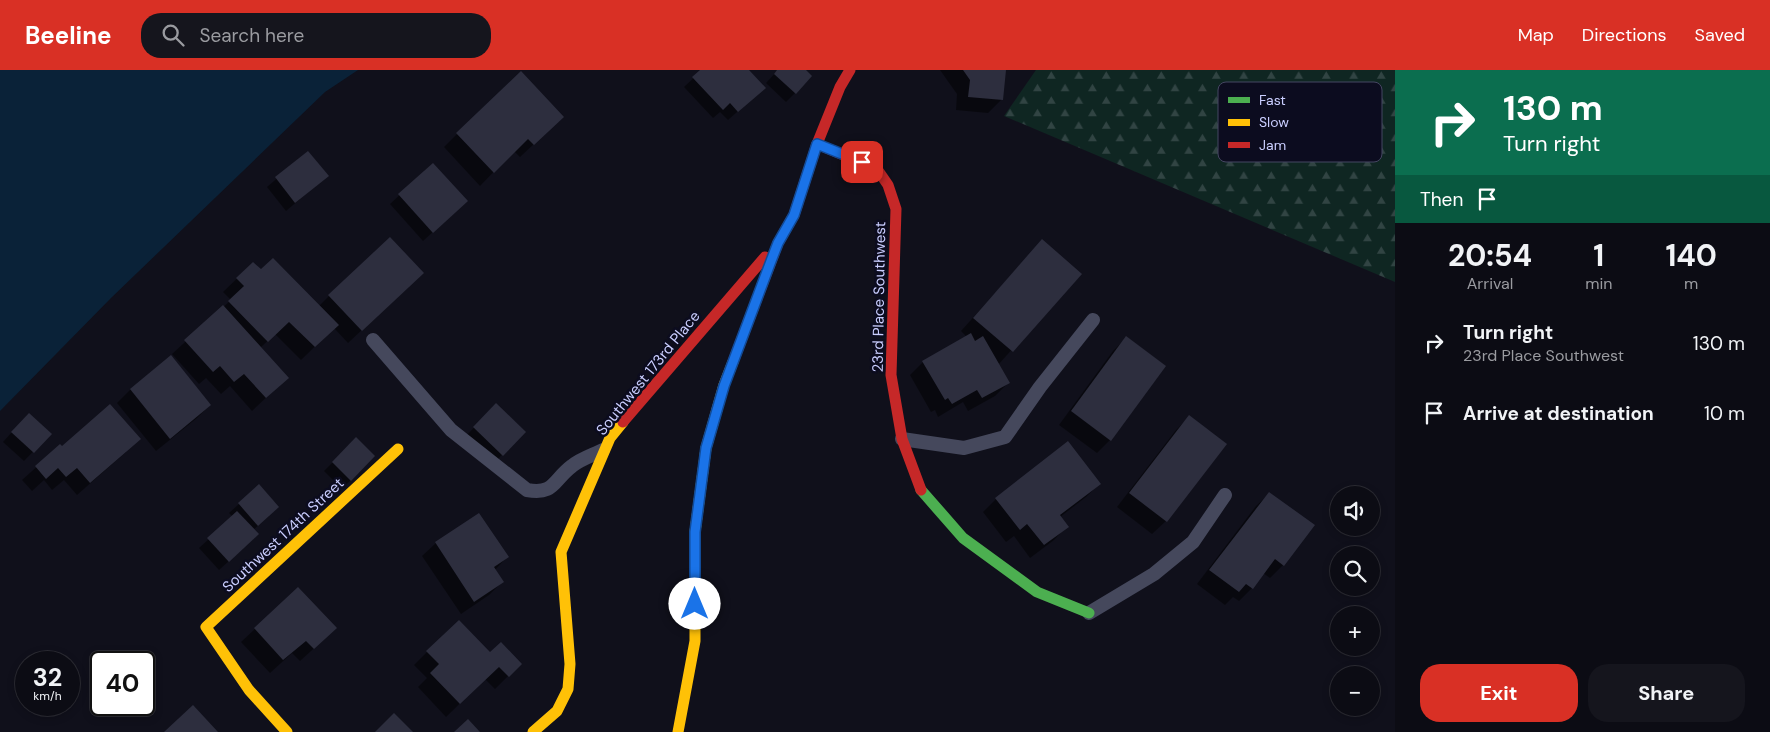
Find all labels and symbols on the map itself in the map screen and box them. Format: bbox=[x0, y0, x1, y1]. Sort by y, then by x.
legend bbox=[1218, 82, 1382, 162]
text: Fast bbox=[1259, 91, 1286, 109]
text: Slow bbox=[1259, 113, 1289, 131]
text: Jam bbox=[1259, 136, 1286, 154]
pin bbox=[841, 141, 883, 183]
street label: 23rd Place Southwest bbox=[868, 221, 890, 373]
street label: Southwest 173rd Place bbox=[592, 307, 704, 439]
street label: Southwest 174th Street bbox=[218, 473, 348, 597]
position arrow bbox=[668, 577, 720, 629]
speed limit sign: 40 bbox=[90, 651, 155, 716]

